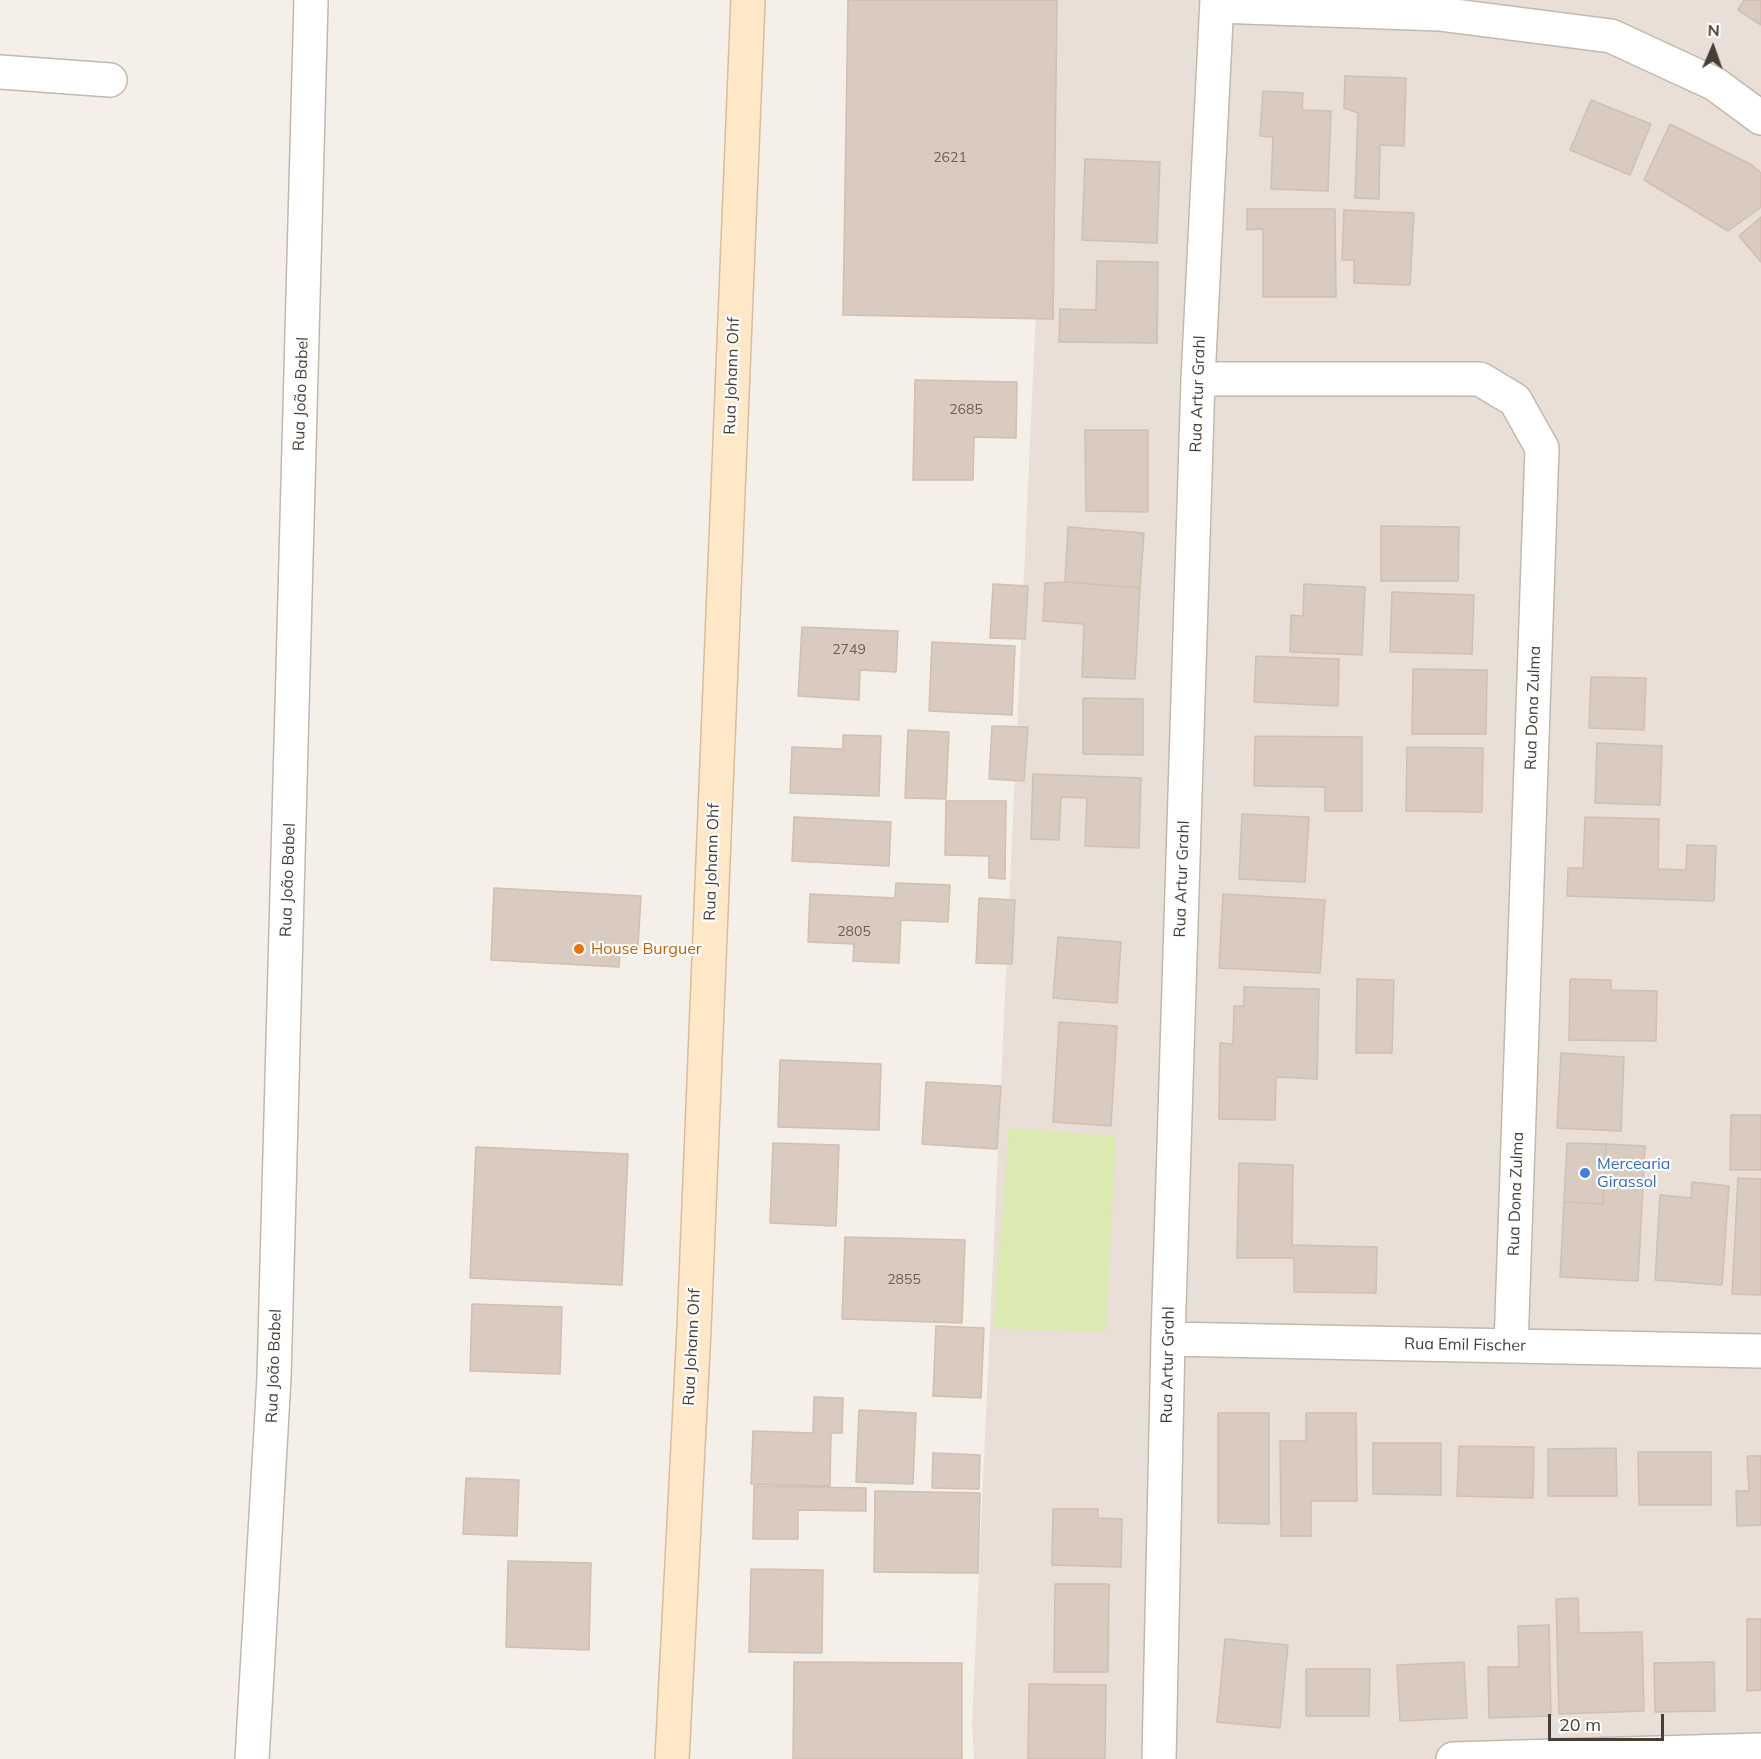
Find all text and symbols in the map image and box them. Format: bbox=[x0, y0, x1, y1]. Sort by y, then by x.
north arrow bbox=[1683, 18, 1743, 78]
text: N bbox=[1707, 20, 1720, 40]
house number: 2621 bbox=[933, 150, 967, 166]
street label: Rua Johann Ohf bbox=[720, 317, 744, 435]
street label: Rua Artur Grahl bbox=[1186, 335, 1210, 453]
street label: Rua João Babel bbox=[289, 337, 313, 451]
house number: 2685 bbox=[949, 402, 983, 418]
house number: 2749 bbox=[832, 642, 866, 658]
street label: Rua Dona Zulma bbox=[1521, 646, 1545, 770]
street label: Rua Johann Ohf bbox=[700, 803, 724, 921]
street label: Rua Artur Grahl bbox=[1170, 820, 1194, 938]
street label: Rua João Babel bbox=[276, 823, 300, 937]
house number: 2805 bbox=[837, 924, 871, 940]
place label: House Burguer bbox=[591, 939, 702, 959]
marker: House Burguer bbox=[572, 942, 586, 956]
street label: Rua Dona Zulma bbox=[1504, 1132, 1528, 1256]
place label: Mercearia Girassol bbox=[1597, 1154, 1670, 1192]
marker: Mercearia Girassol bbox=[1578, 1166, 1592, 1180]
house number: 2855 bbox=[887, 1272, 921, 1288]
street label: Rua Johann Ohf bbox=[679, 1288, 705, 1406]
street label: Rua Artur Grahl bbox=[1157, 1306, 1179, 1424]
street label: Rua João Babel bbox=[262, 1309, 286, 1423]
street label: Rua Emil Fischer bbox=[1404, 1334, 1526, 1356]
scale bar bbox=[1551, 1702, 1666, 1740]
text: 20 m bbox=[1559, 1713, 1601, 1736]

